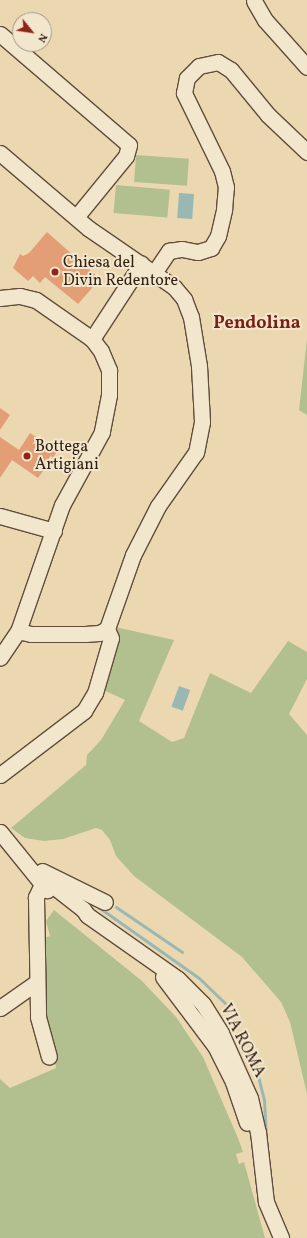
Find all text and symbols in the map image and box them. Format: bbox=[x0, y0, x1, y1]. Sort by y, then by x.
north arrow bbox=[12, 12, 52, 52]
text: N bbox=[33, 31, 50, 45]
place label: Chiesa del Divin Redentore bbox=[63, 253, 178, 291]
marker: Chiesa del Divin Redentore bbox=[50, 267, 60, 277]
district label: Pendolina bbox=[213, 313, 301, 335]
place label: Bottega Artigiani bbox=[35, 437, 99, 475]
marker: Bottega Artigiani bbox=[22, 451, 32, 461]
street label: VIA ROMA bbox=[215, 1001, 269, 1081]

